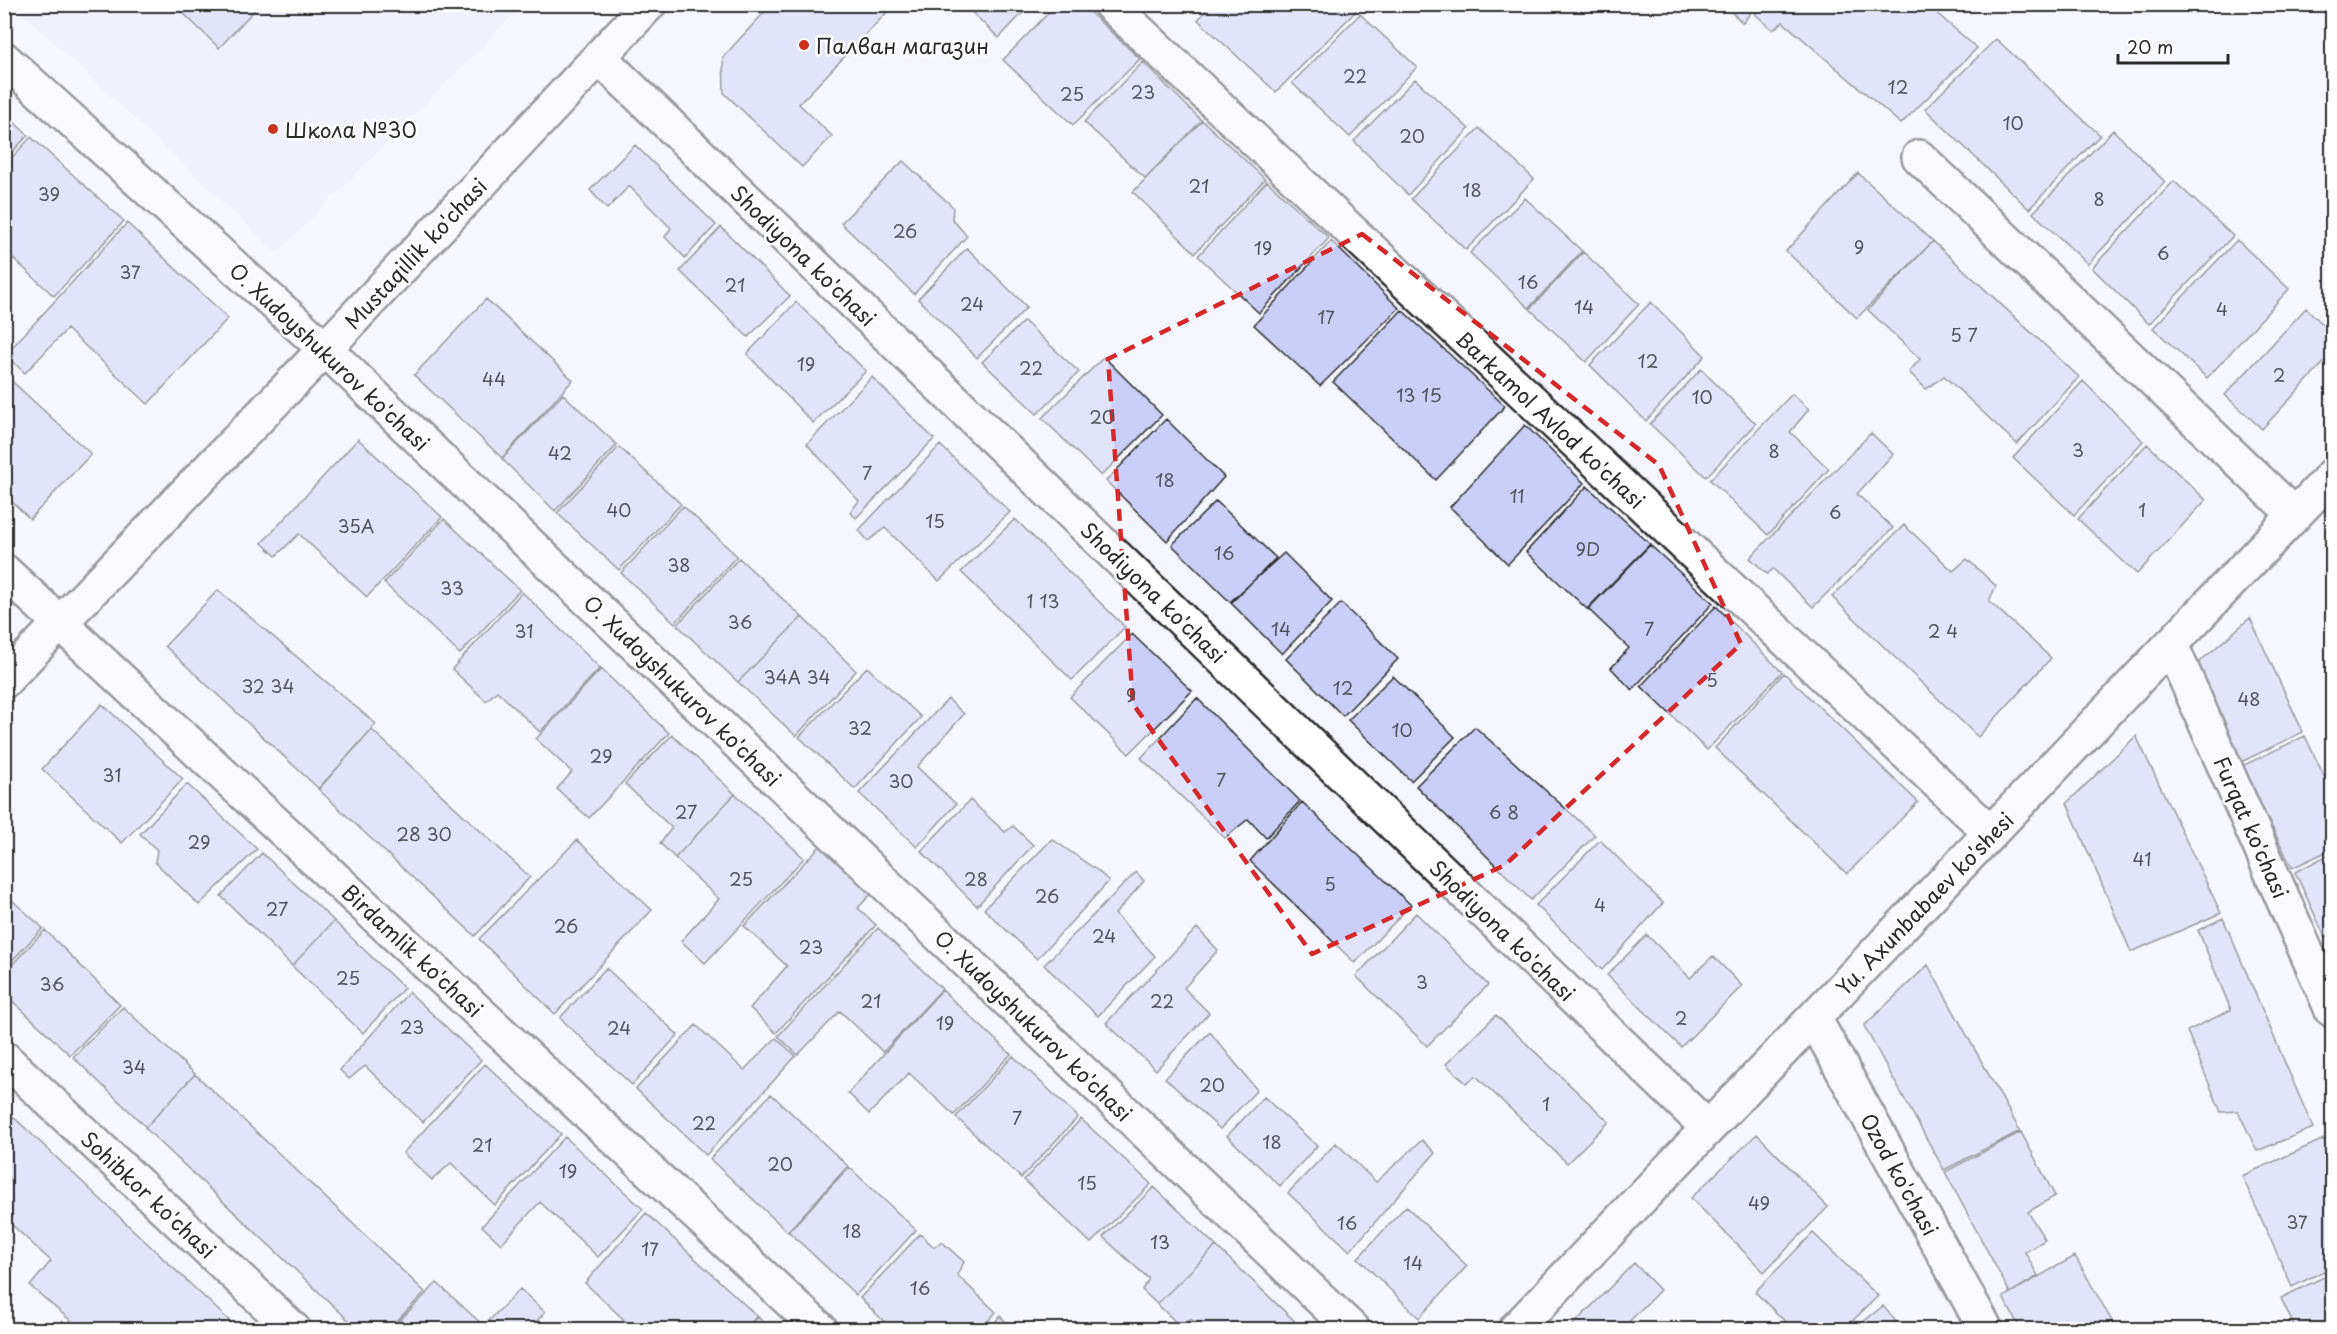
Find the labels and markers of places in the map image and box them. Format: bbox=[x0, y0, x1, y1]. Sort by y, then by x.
place label: Палван магазин bbox=[816, 29, 989, 61]
marker: Палван магазин bbox=[797, 38, 811, 52]
place label: Школа №30 bbox=[285, 113, 417, 145]
marker: Школа №30 bbox=[266, 122, 280, 136]

